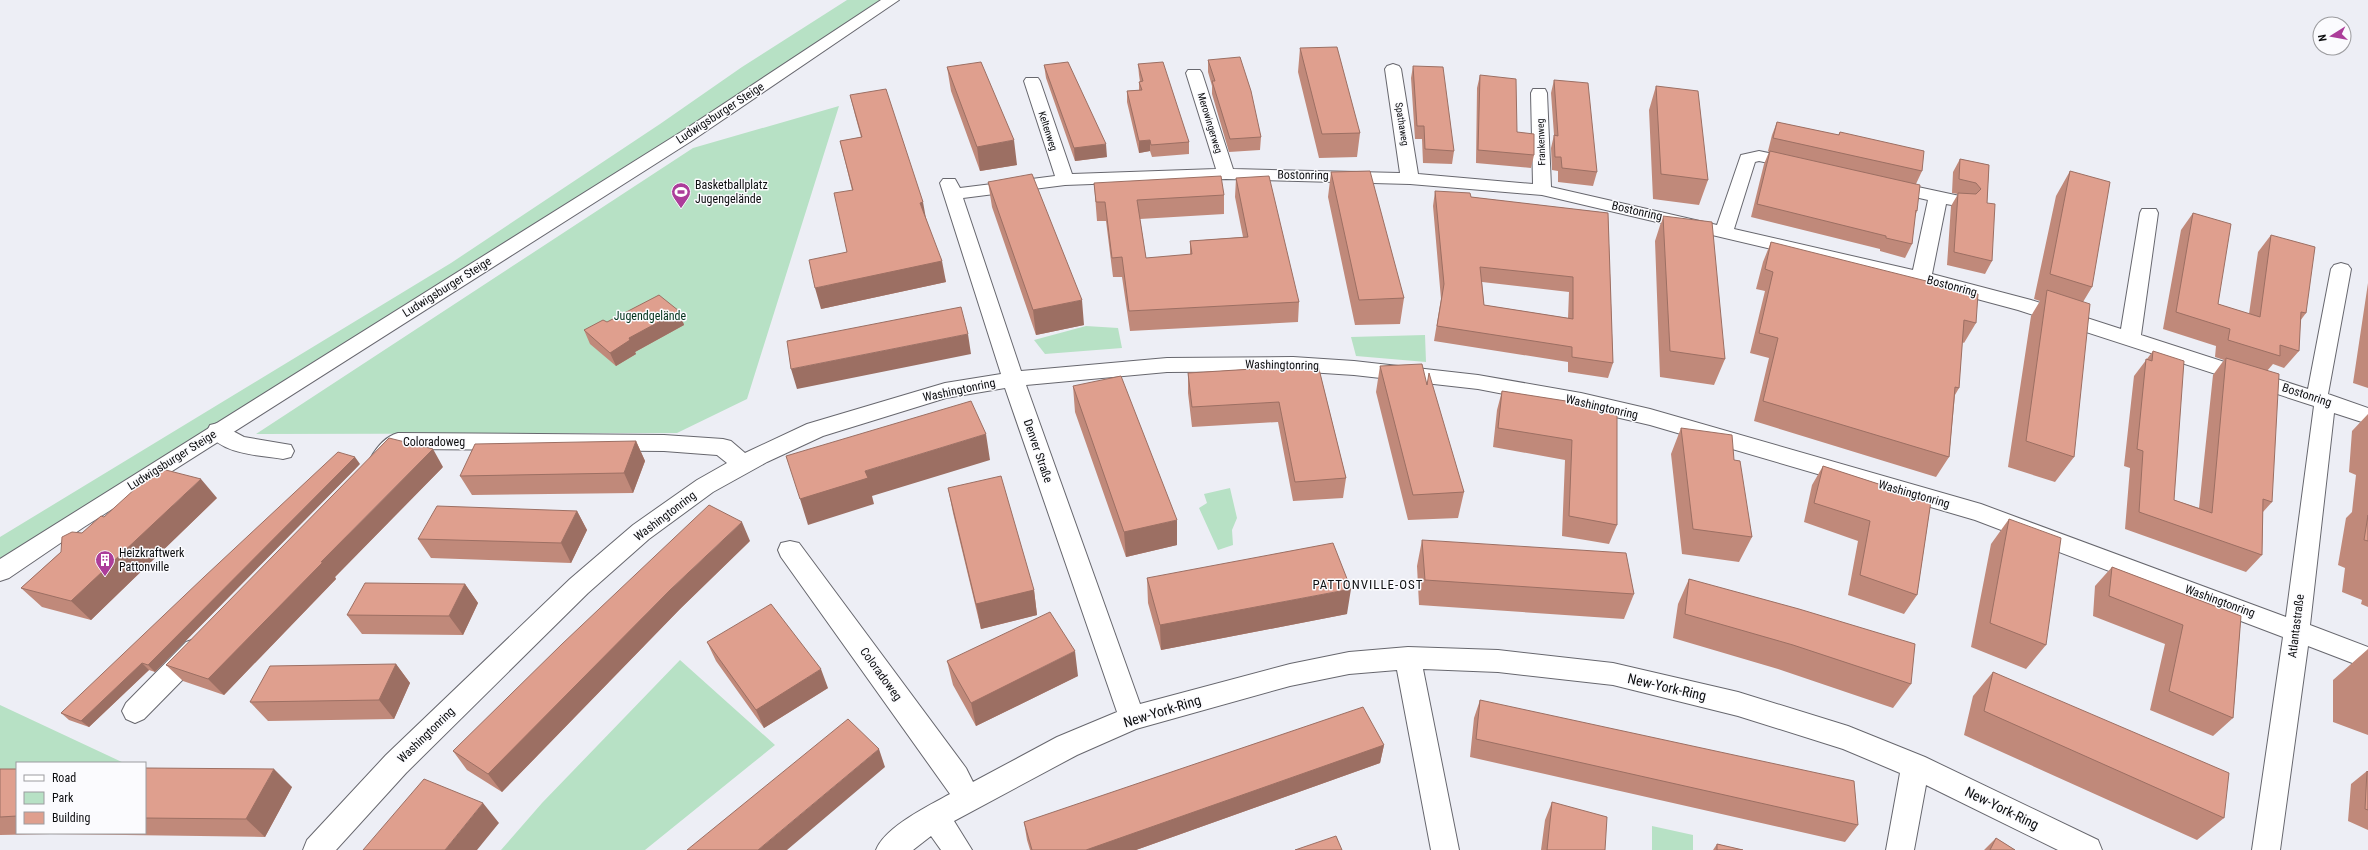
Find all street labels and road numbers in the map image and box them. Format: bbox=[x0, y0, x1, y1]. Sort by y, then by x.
street label: Ludwigsburger Steige bbox=[673, 79, 767, 147]
street label: Merowingerweg bbox=[1196, 91, 1224, 155]
street label: Spathaweg bbox=[1393, 102, 1411, 146]
street label: Keltenweg bbox=[1036, 110, 1060, 152]
street label: Frankenweg bbox=[1535, 118, 1547, 166]
street label: Bostonring bbox=[1277, 168, 1329, 182]
street label: Bostonring bbox=[1610, 198, 1664, 224]
street label: Ludwigsburger Steige bbox=[400, 254, 494, 320]
street label: Bostonring bbox=[1925, 273, 1979, 299]
street label: Washingtonring bbox=[1245, 357, 1319, 373]
street label: Washingtonring bbox=[921, 375, 997, 405]
street label: Bostonring bbox=[2280, 380, 2334, 410]
street label: Washingtonring bbox=[1564, 392, 1640, 422]
street label: Denver Straße bbox=[1021, 417, 1056, 485]
street label: Ludwigsburger Steige bbox=[125, 427, 219, 493]
street label: Coloradoweg bbox=[403, 435, 465, 449]
street label: Washingtonring bbox=[1877, 477, 1952, 511]
street label: Washingtonring bbox=[631, 488, 699, 544]
street label: Washingtonring bbox=[2183, 582, 2257, 620]
street label: Atlantastraße bbox=[2285, 593, 2307, 659]
street label: Coloradoweg bbox=[857, 645, 905, 703]
street label: New-York-Ring bbox=[1626, 670, 1708, 704]
street label: New-York-Ring bbox=[1121, 692, 1203, 730]
street label: Washingtonring bbox=[395, 704, 457, 766]
street label: New-York-Ring bbox=[1962, 783, 2042, 833]

